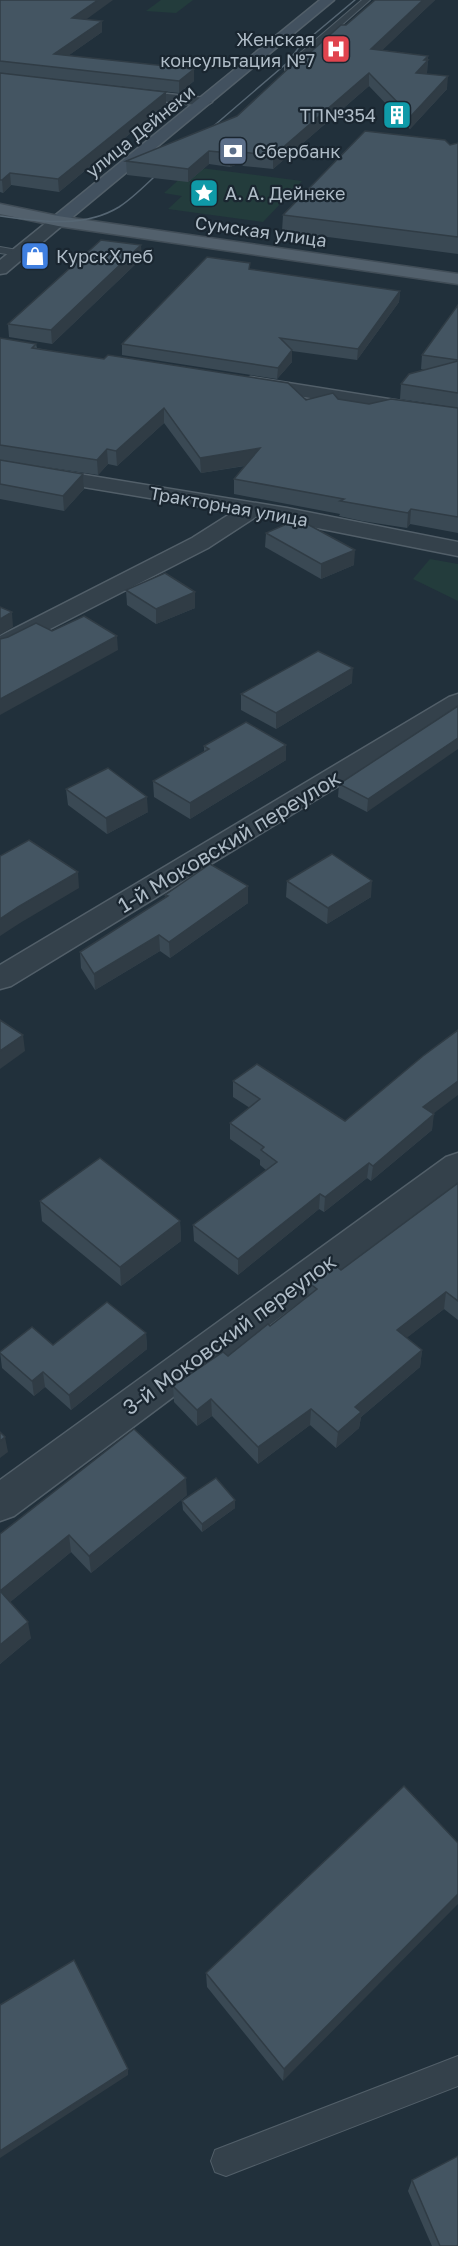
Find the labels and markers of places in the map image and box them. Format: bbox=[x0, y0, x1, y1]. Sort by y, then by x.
place label: Женская консультация №7 bbox=[160, 28, 315, 71]
hospital icon: Женская консультация №7 bbox=[320, 33, 352, 65]
building icon: ТП№354 bbox=[381, 99, 413, 131]
place label: ТП№354 bbox=[300, 104, 376, 126]
bank icon: Сбербанк bbox=[217, 135, 249, 167]
place label: Сбербанк bbox=[254, 140, 341, 162]
place icon: А. А. Дейнеке bbox=[188, 177, 220, 209]
place label: А. А. Дейнеке bbox=[225, 182, 346, 204]
shop icon: КурскХлеб bbox=[19, 240, 51, 272]
place label: КурскХлеб bbox=[56, 245, 153, 267]

